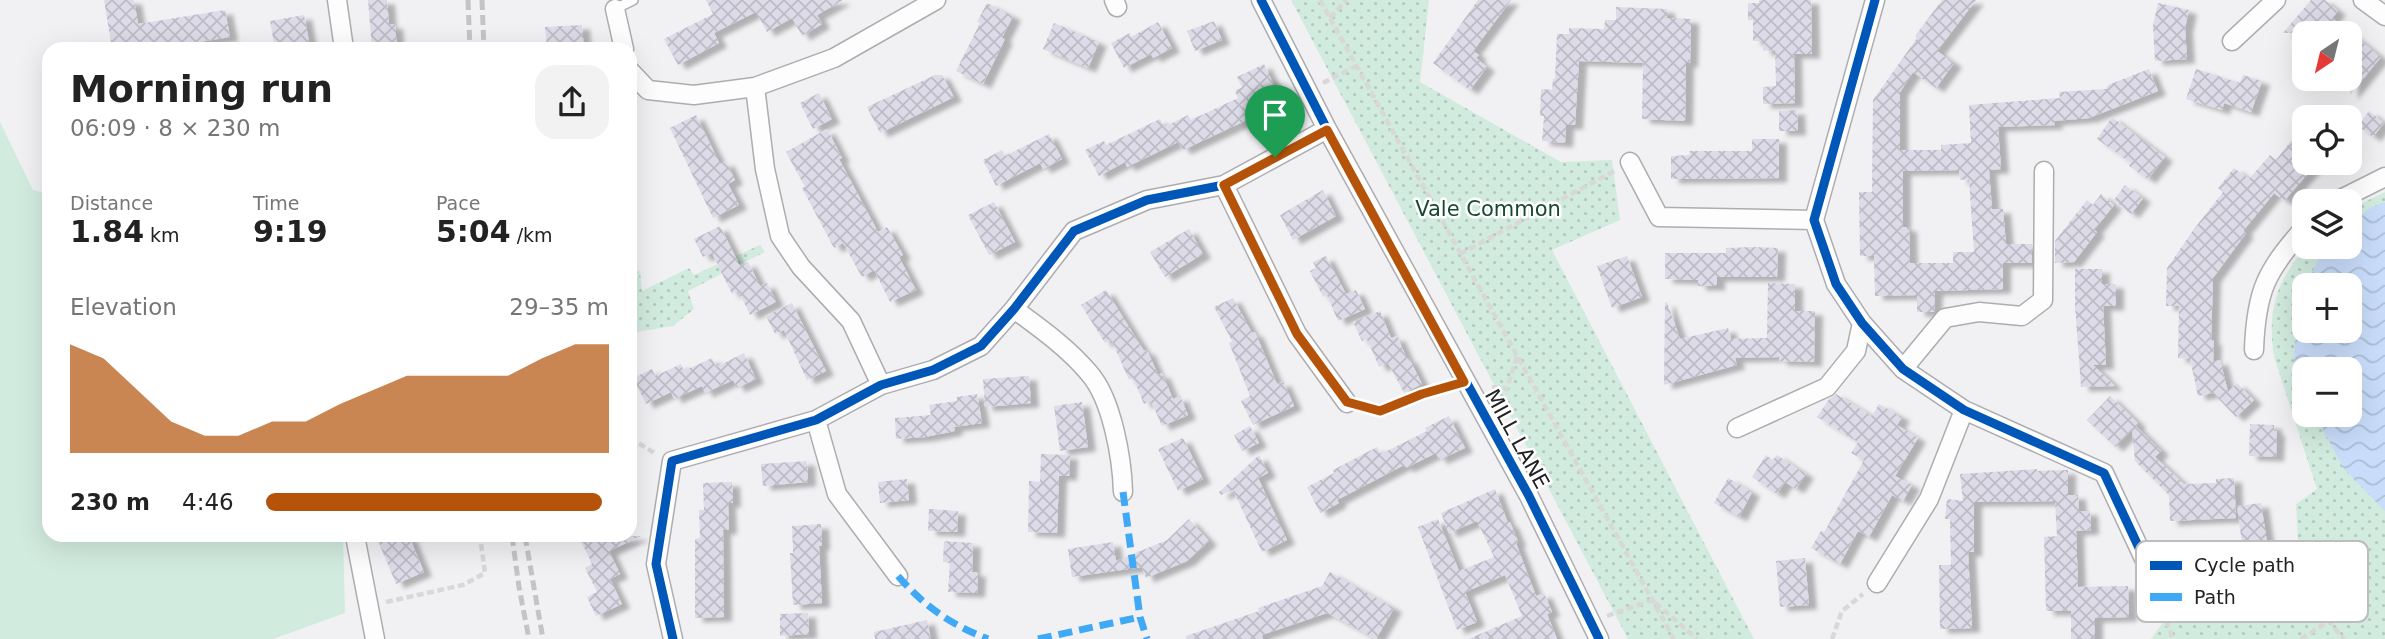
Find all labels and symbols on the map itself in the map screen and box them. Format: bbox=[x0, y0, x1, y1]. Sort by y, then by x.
north arrow bbox=[2292, 21, 2362, 91]
pin bbox=[1245, 85, 1305, 157]
park label: Vale Common bbox=[1415, 197, 1561, 221]
street label: MILL LANE bbox=[1480, 385, 1554, 493]
legend bbox=[2136, 541, 2368, 622]
text: Cycle path bbox=[2194, 554, 2295, 576]
text: Path bbox=[2194, 586, 2236, 608]

